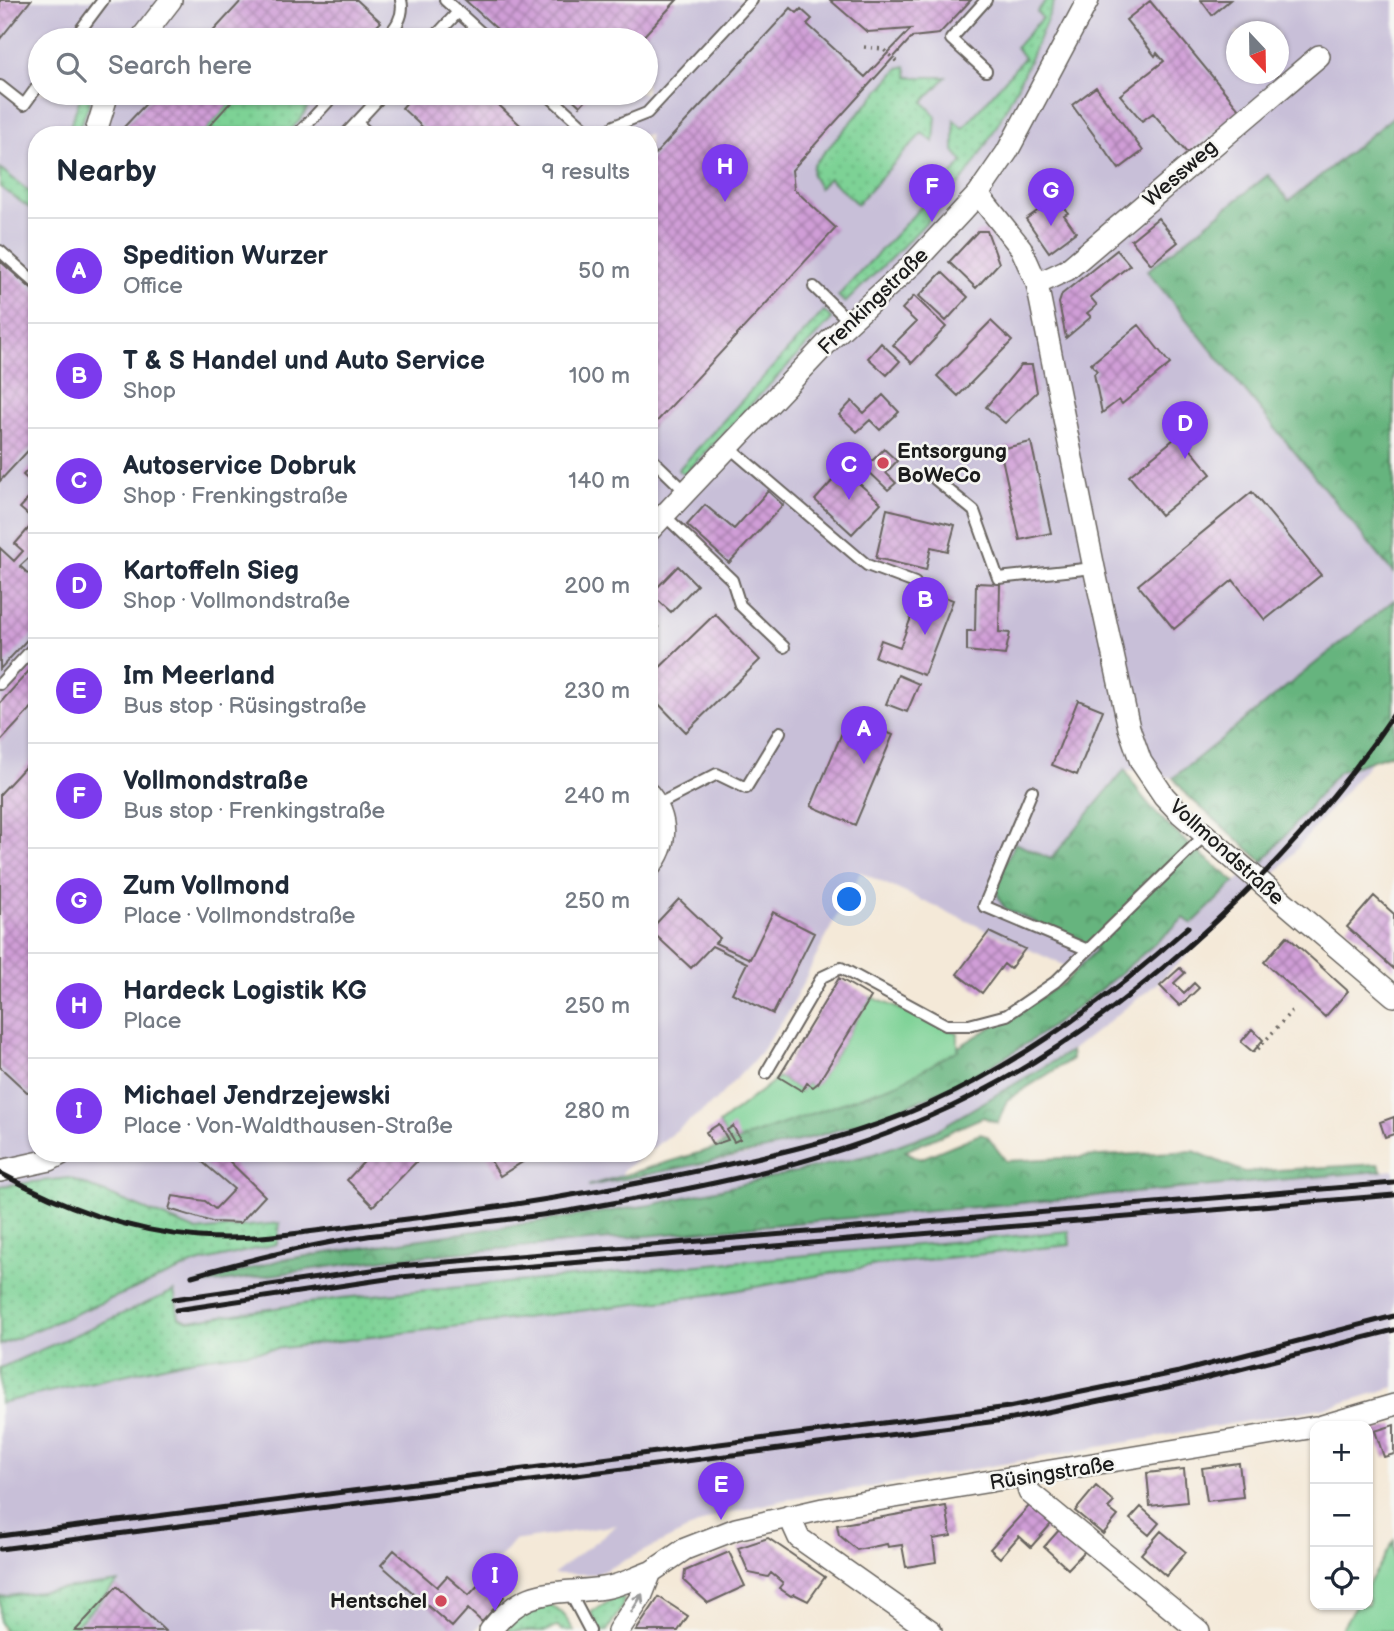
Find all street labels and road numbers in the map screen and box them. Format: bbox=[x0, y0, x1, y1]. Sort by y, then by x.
street label: Wessweg bbox=[1138, 135, 1222, 212]
street label: Frenkingstraße bbox=[813, 243, 934, 360]
street label: Vollmondstraße bbox=[1164, 794, 1289, 910]
street label: Rüsingstraße bbox=[988, 1451, 1116, 1496]

